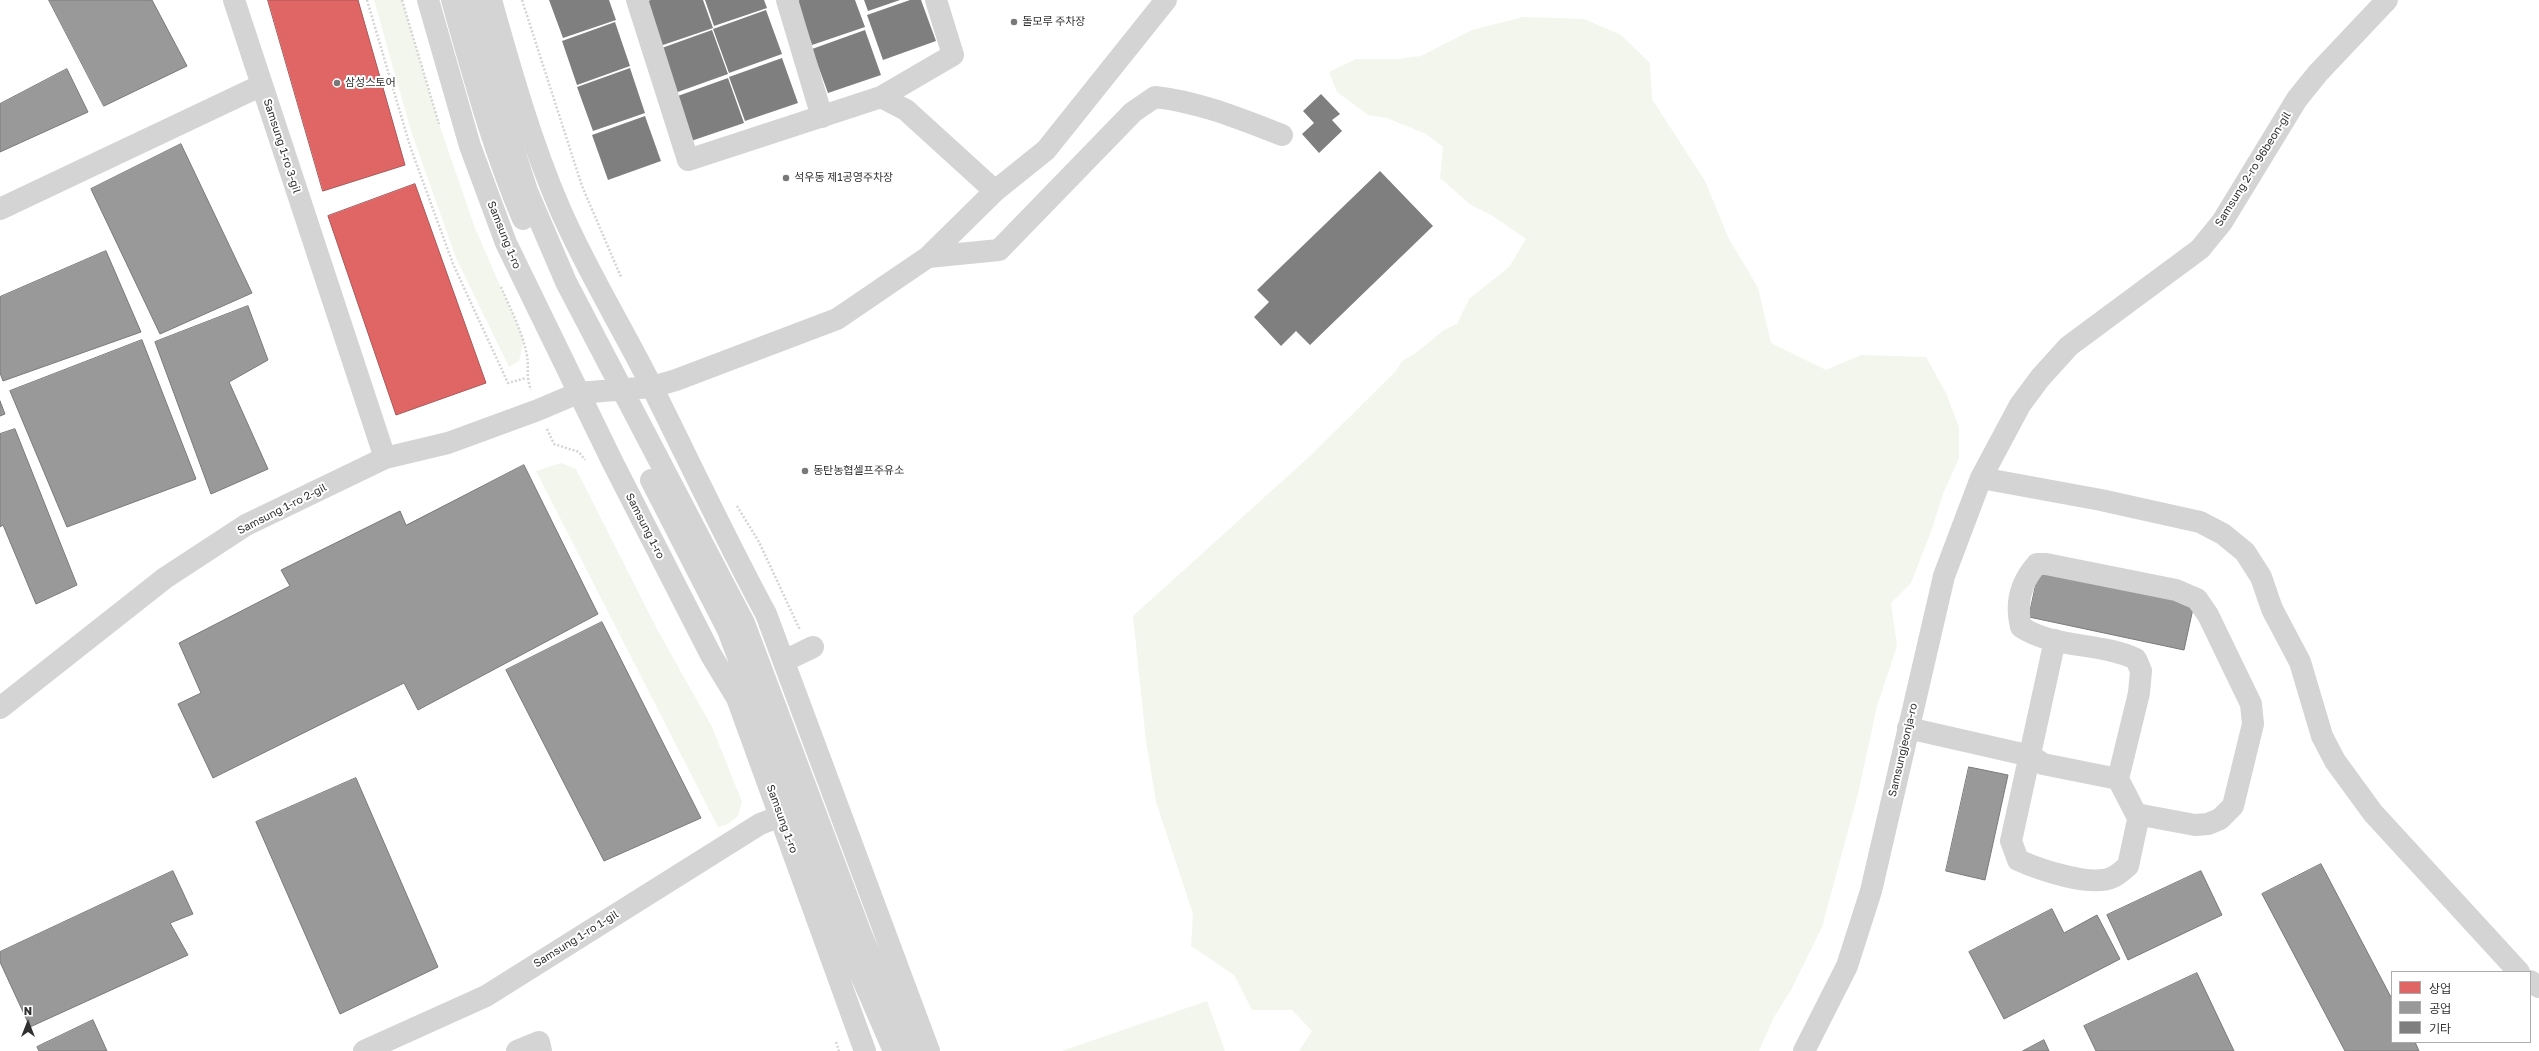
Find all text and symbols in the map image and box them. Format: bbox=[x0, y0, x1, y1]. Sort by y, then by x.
place label: 돌모루 주차장 bbox=[1022, 15, 1085, 29]
marker: 돌모루 주차장 bbox=[1009, 17, 1019, 27]
place label: 삼성스토어 bbox=[345, 76, 396, 90]
marker: 삼성스토어 bbox=[332, 78, 342, 88]
street label: Samsung 1-ro 3-gil bbox=[260, 97, 304, 195]
street label: Samsung 2-ro 96beon-gil bbox=[2212, 109, 2294, 229]
place label: 석우동 제1공영주차장 bbox=[794, 171, 893, 185]
marker: 석우동 제1공영주차장 bbox=[781, 173, 791, 183]
street label: Samsung 1-ro bbox=[484, 199, 524, 271]
place label: 동탄농협셀프주유소 bbox=[813, 464, 904, 478]
marker: 동탄농협셀프주유소 bbox=[800, 466, 810, 476]
street label: Samsung 1-ro 2-gil bbox=[235, 481, 329, 537]
street label: Samsung 1-ro bbox=[623, 491, 667, 561]
street label: Samsungjeonja-ro bbox=[1886, 702, 1920, 798]
street label: Samsung 1-ro bbox=[763, 783, 801, 855]
street label: Samsung 1-ro 1-gil bbox=[531, 908, 621, 970]
legend bbox=[2391, 971, 2531, 1043]
text: 상업 bbox=[2429, 981, 2451, 996]
text: 공업 bbox=[2429, 1001, 2451, 1016]
north arrow bbox=[8, 1003, 48, 1043]
text: N bbox=[24, 1004, 32, 1017]
text: 기타 bbox=[2429, 1021, 2451, 1036]

